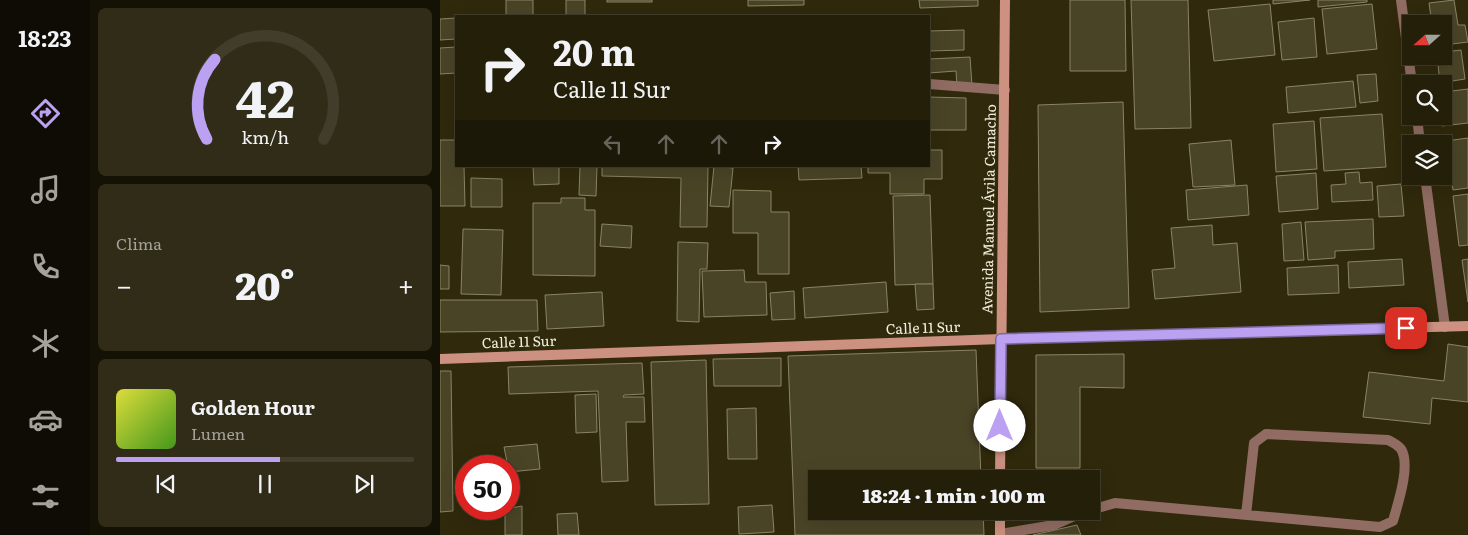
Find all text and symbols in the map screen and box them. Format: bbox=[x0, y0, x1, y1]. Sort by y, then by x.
north arrow bbox=[1402, 15, 1452, 65]
map controls bbox=[1402, 15, 1452, 185]
text: 18:23 bbox=[18, 21, 72, 54]
text: 20 m bbox=[553, 25, 635, 77]
icon: right bbox=[470, 35, 535, 100]
text: 42 bbox=[235, 57, 295, 134]
text: Calle 11 Sur bbox=[553, 72, 670, 105]
button: search bbox=[1402, 75, 1452, 125]
icon: directions bbox=[28, 96, 63, 131]
street label: Avenida Manuel Ávila Camacho bbox=[976, 104, 1000, 314]
text: km/h bbox=[241, 123, 289, 150]
icon: left bbox=[599, 130, 627, 158]
icon: ahead bbox=[652, 130, 680, 158]
icon: ahead bbox=[705, 130, 733, 158]
icon: right bbox=[758, 130, 786, 158]
button: layers bbox=[1402, 135, 1452, 185]
icon: music bbox=[28, 172, 63, 207]
text: Clima bbox=[116, 231, 162, 255]
icon: phone bbox=[28, 249, 63, 284]
text: 20° bbox=[235, 255, 295, 312]
text: − bbox=[116, 263, 132, 305]
text: + bbox=[398, 263, 414, 305]
pin bbox=[1385, 307, 1427, 349]
icon: arrive bbox=[1392, 314, 1420, 342]
street label: Calle 11 Sur bbox=[885, 316, 961, 338]
icon: climate bbox=[28, 326, 63, 361]
street label: Calle 11 Sur bbox=[481, 330, 557, 352]
text: Golden Hour bbox=[191, 393, 315, 421]
position arrow bbox=[973, 399, 1025, 451]
icon: car bbox=[28, 402, 63, 437]
text: Lumen bbox=[191, 421, 245, 445]
speed limit sign: 50 bbox=[455, 455, 520, 520]
icon: previous bbox=[152, 470, 180, 498]
icon: pause bbox=[251, 470, 279, 498]
icon: next bbox=[350, 470, 378, 498]
icon: filters bbox=[28, 479, 63, 514]
text: 18:24 · 1 min · 100 m bbox=[863, 481, 1046, 509]

